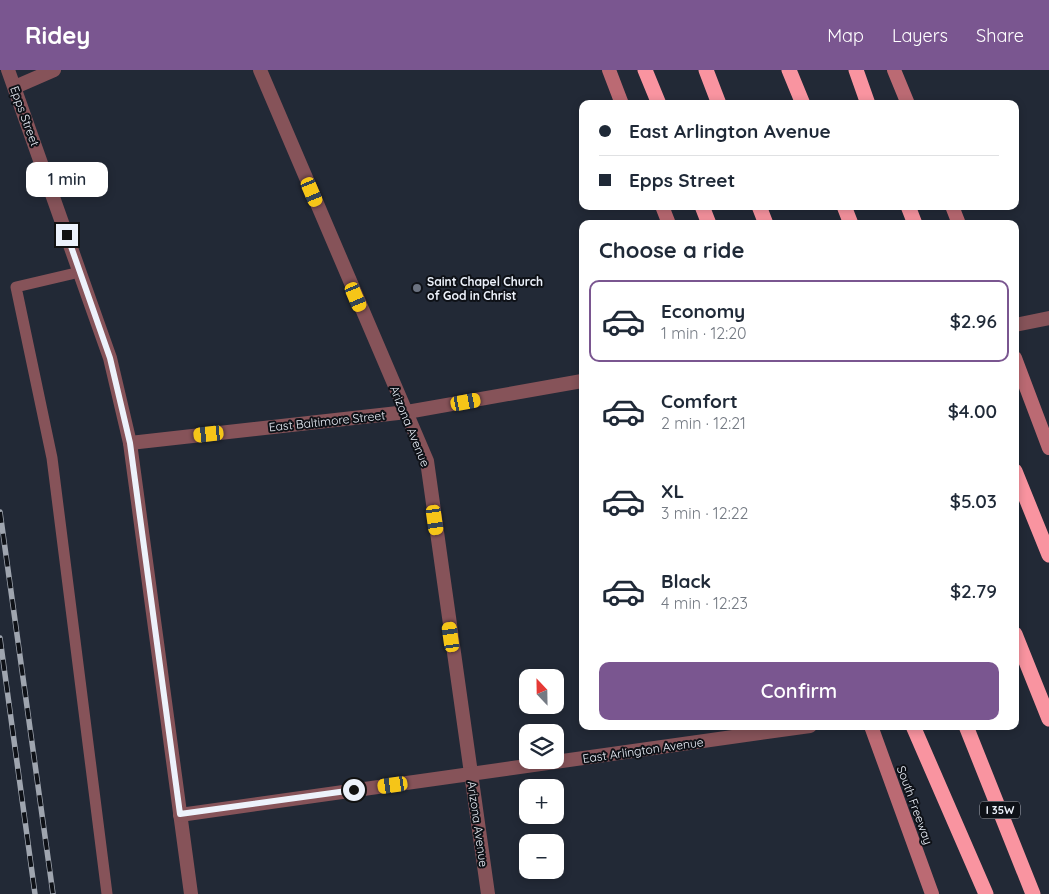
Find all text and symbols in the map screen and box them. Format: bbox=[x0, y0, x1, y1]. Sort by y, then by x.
text: Ridey bbox=[25, 20, 90, 50]
text: Map bbox=[827, 24, 864, 47]
text: Layers bbox=[892, 24, 948, 47]
text: Share bbox=[976, 24, 1024, 47]
street label: Epps Street bbox=[7, 84, 43, 148]
text: East Arlington Avenue bbox=[629, 119, 831, 143]
callout: 1 min bbox=[26, 162, 108, 198]
text: Epps Street bbox=[629, 168, 735, 192]
text: 1 min bbox=[48, 169, 86, 189]
car bbox=[299, 175, 324, 209]
route end bbox=[56, 224, 78, 246]
text: Choose a ride bbox=[599, 236, 744, 264]
place label: Saint Chapel Church of God in Christ bbox=[427, 274, 543, 303]
car bbox=[343, 280, 368, 314]
marker: Saint Chapel Church of God in Christ bbox=[411, 282, 423, 294]
icon: car bbox=[601, 299, 646, 344]
text: Economy bbox=[661, 299, 745, 323]
text: $2.96 bbox=[950, 309, 997, 333]
text: 1 min · 12:20 bbox=[661, 323, 747, 343]
street label: Arizona Avenue bbox=[387, 383, 433, 469]
icon: car bbox=[601, 389, 646, 434]
text: Comfort bbox=[661, 389, 738, 413]
car bbox=[449, 392, 482, 412]
text: $4.00 bbox=[948, 399, 997, 423]
street label: East Baltimore Street bbox=[268, 407, 386, 435]
text: 2 min · 12:21 bbox=[661, 413, 746, 433]
car bbox=[193, 425, 224, 443]
icon: car bbox=[601, 479, 646, 524]
text: XL bbox=[661, 479, 684, 503]
text: $5.03 bbox=[950, 489, 997, 513]
text: 3 min · 12:22 bbox=[661, 503, 748, 523]
car bbox=[425, 504, 444, 536]
icon: car bbox=[601, 569, 646, 614]
text: Black bbox=[661, 569, 711, 593]
text: $2.79 bbox=[950, 579, 997, 603]
text: 4 min · 12:23 bbox=[661, 593, 748, 613]
car bbox=[441, 621, 460, 653]
button: Confirm bbox=[599, 662, 999, 720]
north arrow bbox=[519, 669, 564, 714]
map controls bbox=[519, 669, 564, 879]
button: layers bbox=[519, 724, 564, 769]
street label: East Arlington Avenue bbox=[582, 734, 705, 766]
street label: South Freeway bbox=[894, 764, 936, 846]
car bbox=[377, 775, 408, 795]
route start bbox=[343, 779, 365, 801]
button: + bbox=[519, 779, 564, 824]
street label: Arizona Avenue bbox=[465, 780, 491, 868]
road number: I 35W bbox=[980, 802, 1020, 818]
button: − bbox=[519, 834, 564, 879]

